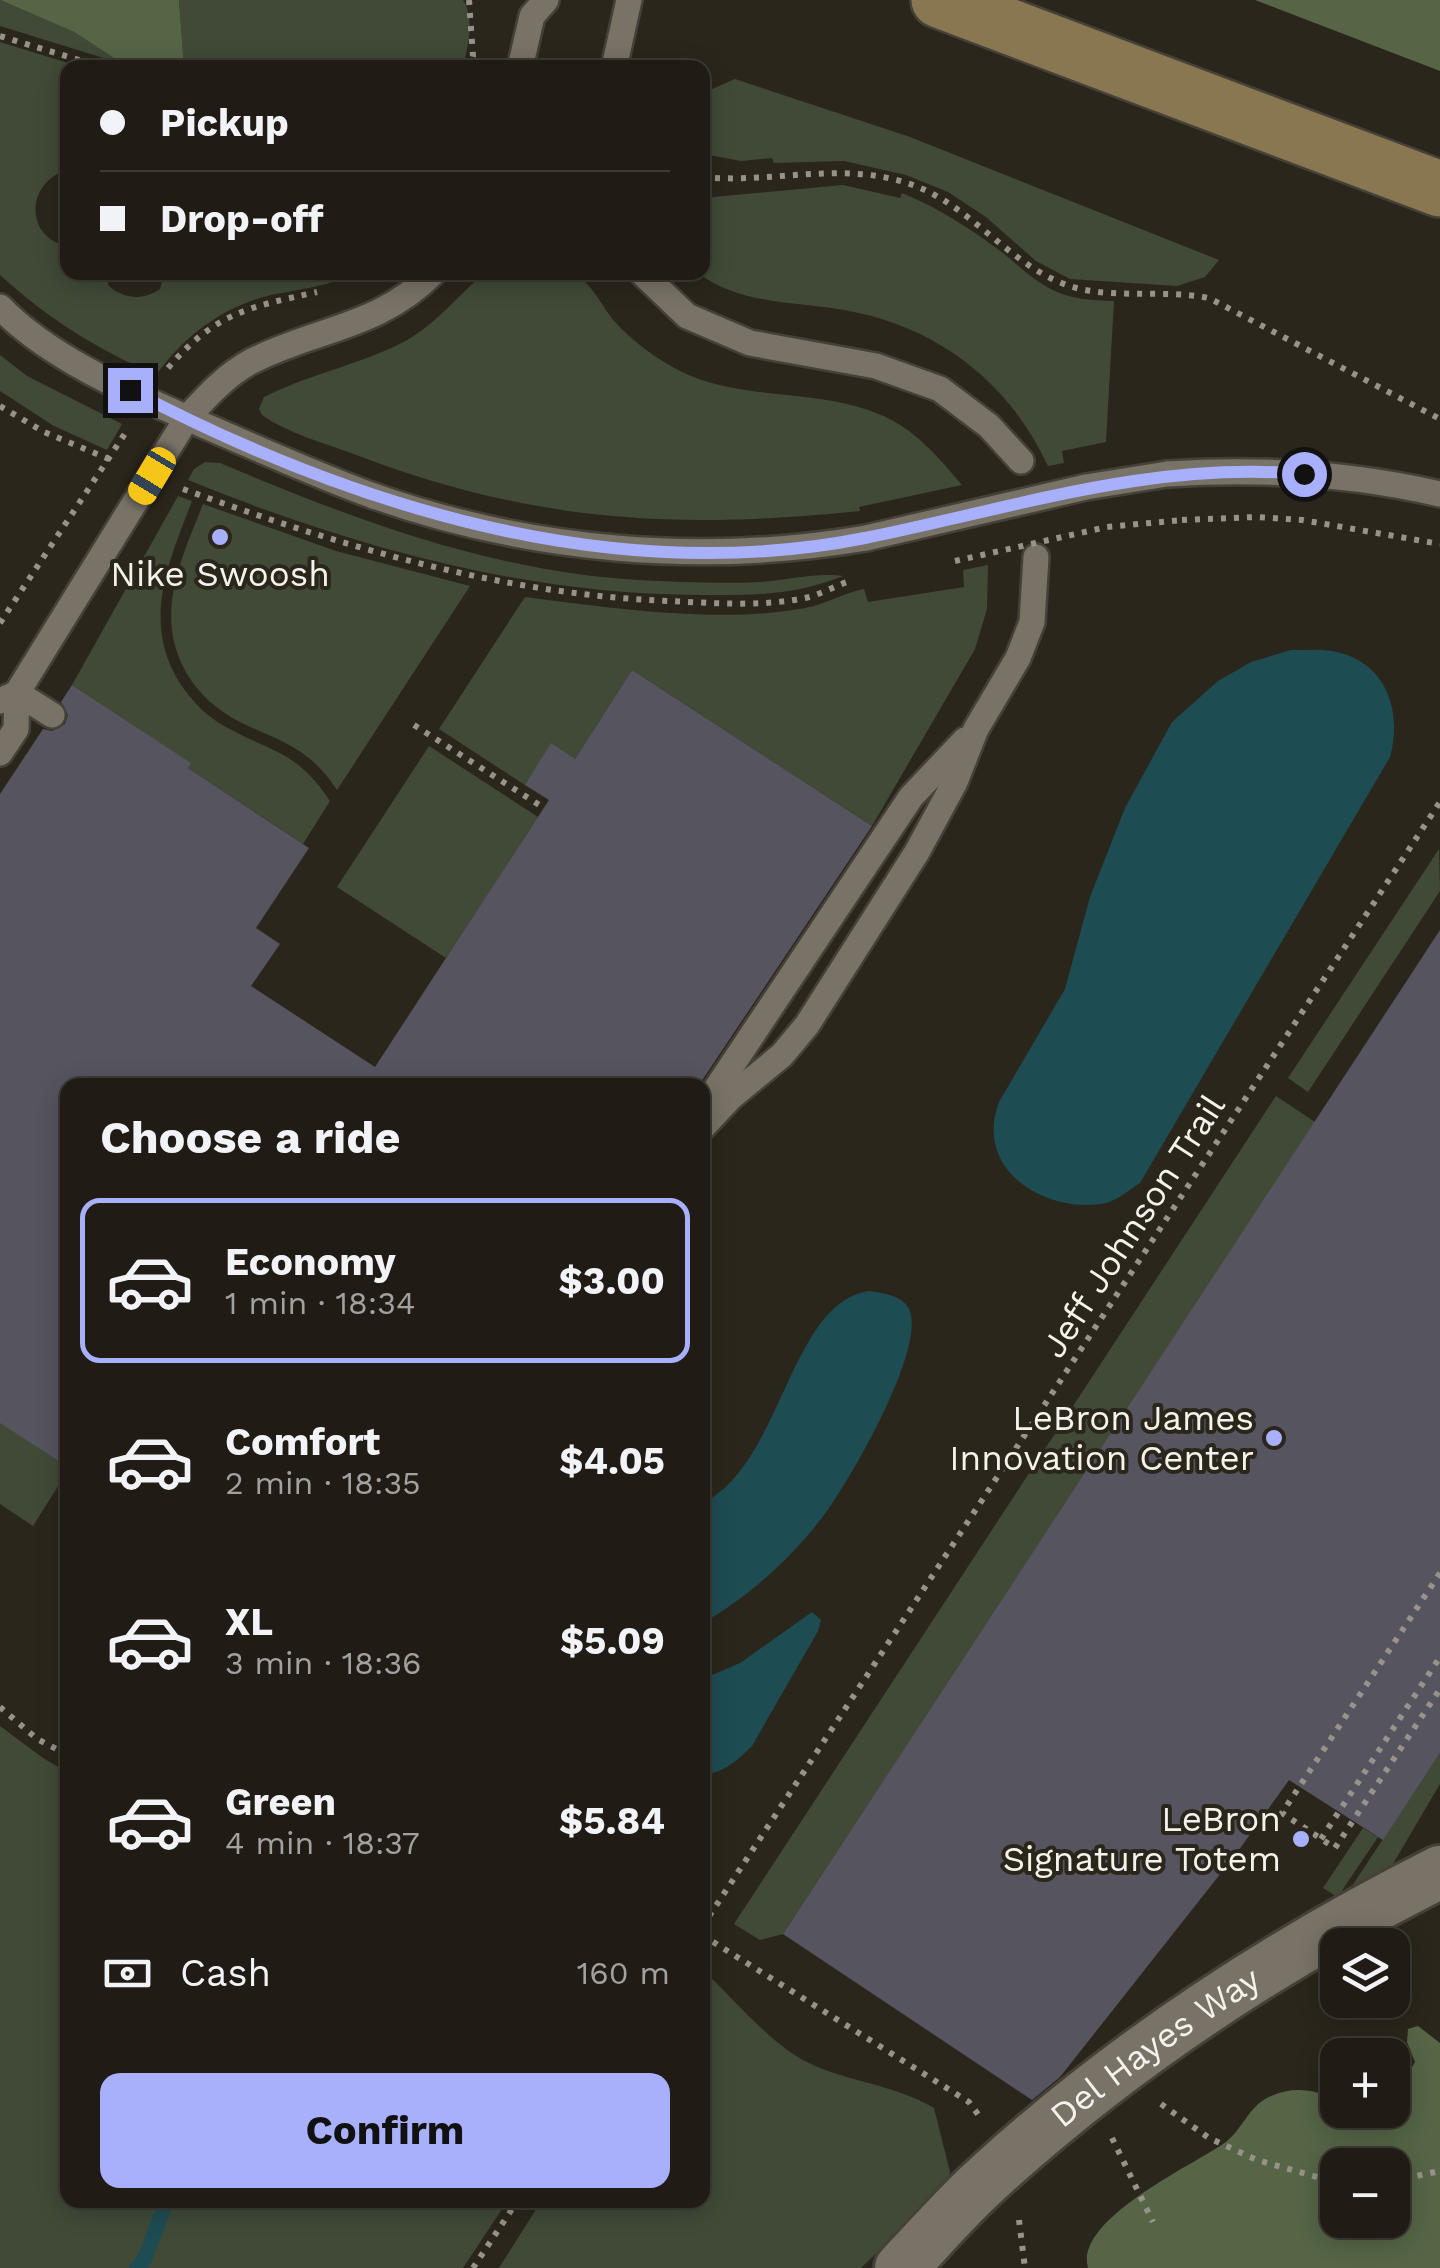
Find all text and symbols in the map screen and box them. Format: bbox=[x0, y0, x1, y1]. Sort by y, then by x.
text: Pickup bbox=[160, 101, 289, 145]
text: Drop-off bbox=[160, 197, 324, 241]
route end bbox=[108, 368, 153, 413]
car bbox=[124, 443, 180, 509]
route start bbox=[1282, 452, 1327, 497]
marker: Nike Swoosh bbox=[209, 526, 231, 548]
place label: Nike Swoosh bbox=[110, 553, 330, 595]
street label: Jeff Johnson Trail bbox=[1032, 1086, 1234, 1365]
text: Choose a ride bbox=[100, 1111, 400, 1164]
icon: car bbox=[105, 1236, 195, 1326]
text: Economy bbox=[225, 1240, 396, 1284]
text: $3.00 bbox=[559, 1259, 665, 1303]
text: 1 min · 18:34 bbox=[225, 1284, 416, 1322]
place label: LeBron James Innovation Center bbox=[949, 1397, 1254, 1479]
icon: car bbox=[105, 1416, 195, 1506]
text: Comfort bbox=[225, 1420, 380, 1464]
marker: LeBron James Innovation Center bbox=[1263, 1427, 1285, 1449]
text: $4.05 bbox=[559, 1439, 665, 1483]
text: 2 min · 18:35 bbox=[225, 1464, 421, 1502]
icon: car bbox=[105, 1596, 195, 1686]
text: XL bbox=[225, 1600, 273, 1644]
text: $5.09 bbox=[560, 1619, 665, 1663]
text: 3 min · 18:36 bbox=[225, 1644, 422, 1682]
icon: car bbox=[105, 1776, 195, 1866]
text: Green bbox=[225, 1780, 336, 1824]
place label: LeBron Signature Totem bbox=[1003, 1798, 1281, 1880]
text: $5.84 bbox=[559, 1799, 665, 1843]
text: 4 min · 18:37 bbox=[225, 1824, 420, 1862]
marker: LeBron Signature Totem bbox=[1290, 1828, 1312, 1850]
map controls bbox=[1320, 1928, 1410, 2238]
button: layers bbox=[1320, 1928, 1410, 2018]
icon: cash bbox=[100, 1946, 155, 2001]
text: Cash bbox=[180, 1951, 271, 1995]
text: 160 m bbox=[577, 1954, 670, 1992]
street label: Del Hayes Way bbox=[1042, 1957, 1268, 2136]
button: + bbox=[1320, 2038, 1410, 2128]
button: Confirm bbox=[100, 2073, 670, 2188]
button: − bbox=[1320, 2148, 1410, 2238]

